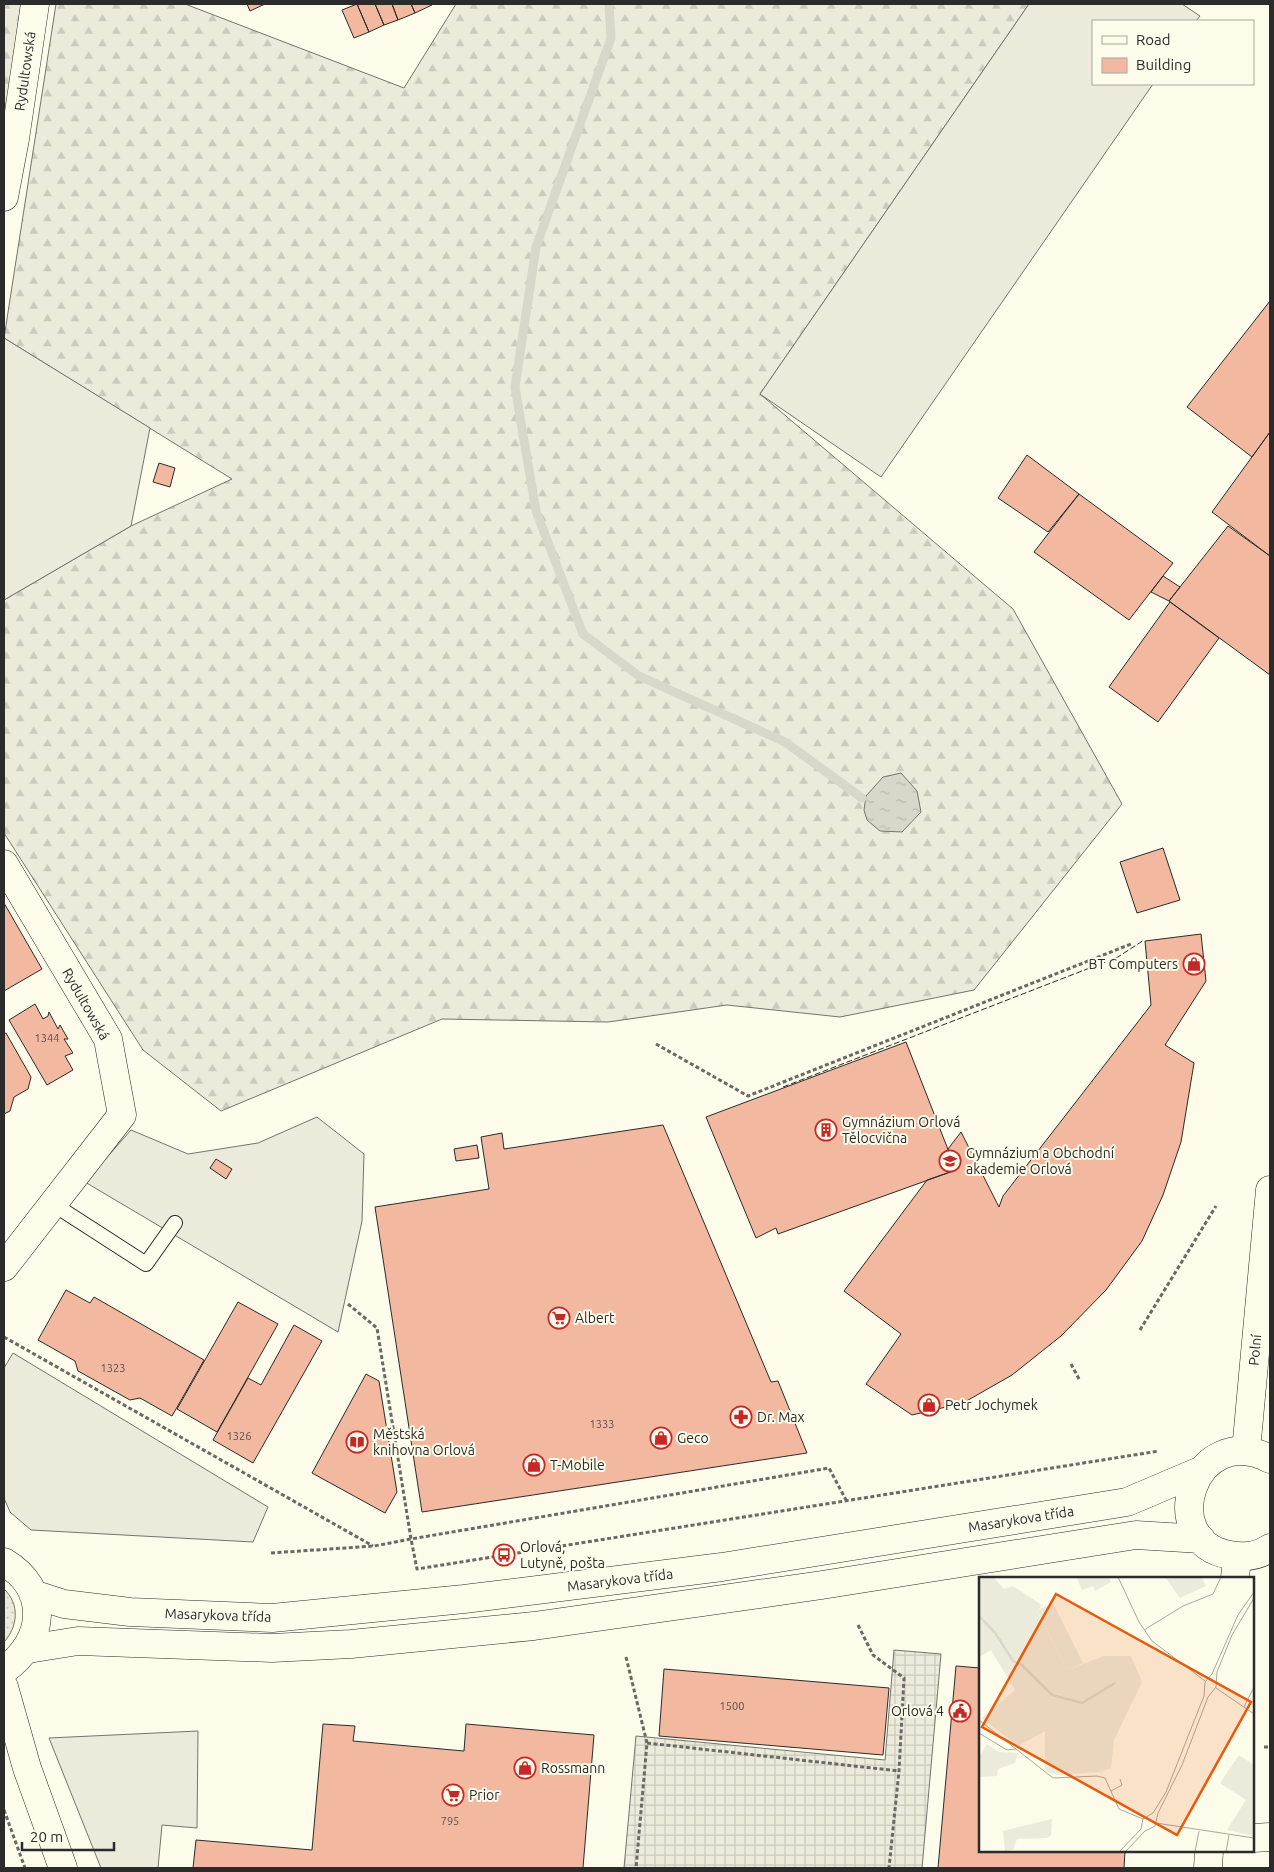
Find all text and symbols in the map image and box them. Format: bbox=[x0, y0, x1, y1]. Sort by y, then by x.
legend bbox=[1092, 20, 1254, 85]
street label: Rydultowská bbox=[12, 30, 38, 112]
text: Road bbox=[1136, 31, 1171, 48]
text: Building bbox=[1136, 56, 1191, 73]
shop icon: BT Computers bbox=[1182, 952, 1206, 976]
place label: BT Computers bbox=[1089, 956, 1178, 972]
street label: Rydultowská bbox=[59, 965, 113, 1043]
house number: 1344 bbox=[35, 1032, 59, 1044]
place label: Gymnázium Orlová Tělocvična bbox=[842, 1114, 960, 1146]
building icon: Gymnázium Orlová Tělocvična bbox=[814, 1118, 838, 1142]
place label: Gymnázium a Obchodní akademie Orlová bbox=[966, 1145, 1115, 1177]
school or university icon: Gymnázium a Obchodní akademie Orlová bbox=[938, 1149, 962, 1173]
supermarket icon: Albert bbox=[547, 1306, 571, 1330]
place label: Albert bbox=[575, 1310, 615, 1326]
street label: Polní bbox=[1246, 1333, 1264, 1366]
house number: 1323 bbox=[101, 1362, 125, 1374]
shop icon: Petr Jochymek bbox=[917, 1393, 941, 1417]
place label: Petr Jochymek bbox=[945, 1397, 1038, 1413]
pharmacy icon: Dr. Max bbox=[729, 1405, 753, 1429]
place label: Dr. Max bbox=[757, 1409, 805, 1425]
house number: 1333 bbox=[590, 1418, 614, 1430]
place label: Městská knihovna Orlová bbox=[373, 1426, 475, 1458]
shop icon: Geco bbox=[649, 1426, 673, 1450]
house number: 1326 bbox=[227, 1430, 251, 1442]
library icon: Městská knihovna Orlová bbox=[345, 1430, 369, 1454]
place label: Geco bbox=[677, 1430, 709, 1446]
shop icon: T-Mobile bbox=[522, 1453, 546, 1477]
place label: T-Mobile bbox=[550, 1457, 605, 1473]
street label: Masarykova třída bbox=[967, 1503, 1075, 1535]
place label: Orlová, Lutyně, pošta bbox=[520, 1539, 605, 1571]
bus stop icon: Orlová, Lutyně, pošta bbox=[492, 1543, 516, 1567]
street label: Masarykova třída bbox=[566, 1566, 674, 1594]
inset map bbox=[979, 1577, 1254, 1852]
street label: Masarykova třída bbox=[164, 1605, 272, 1625]
public building icon: Orlová 4 bbox=[948, 1699, 972, 1723]
house number: 1500 bbox=[720, 1700, 744, 1712]
place label: Orlová 4 bbox=[891, 1703, 944, 1719]
shop icon: Rossmann bbox=[513, 1756, 537, 1780]
place label: Rossmann bbox=[541, 1760, 605, 1776]
supermarket icon: Prior bbox=[441, 1783, 465, 1807]
place label: Prior bbox=[469, 1787, 500, 1803]
house number: 795 bbox=[441, 1815, 459, 1827]
scale bar bbox=[22, 1820, 115, 1852]
text: 20 m bbox=[30, 1828, 63, 1845]

